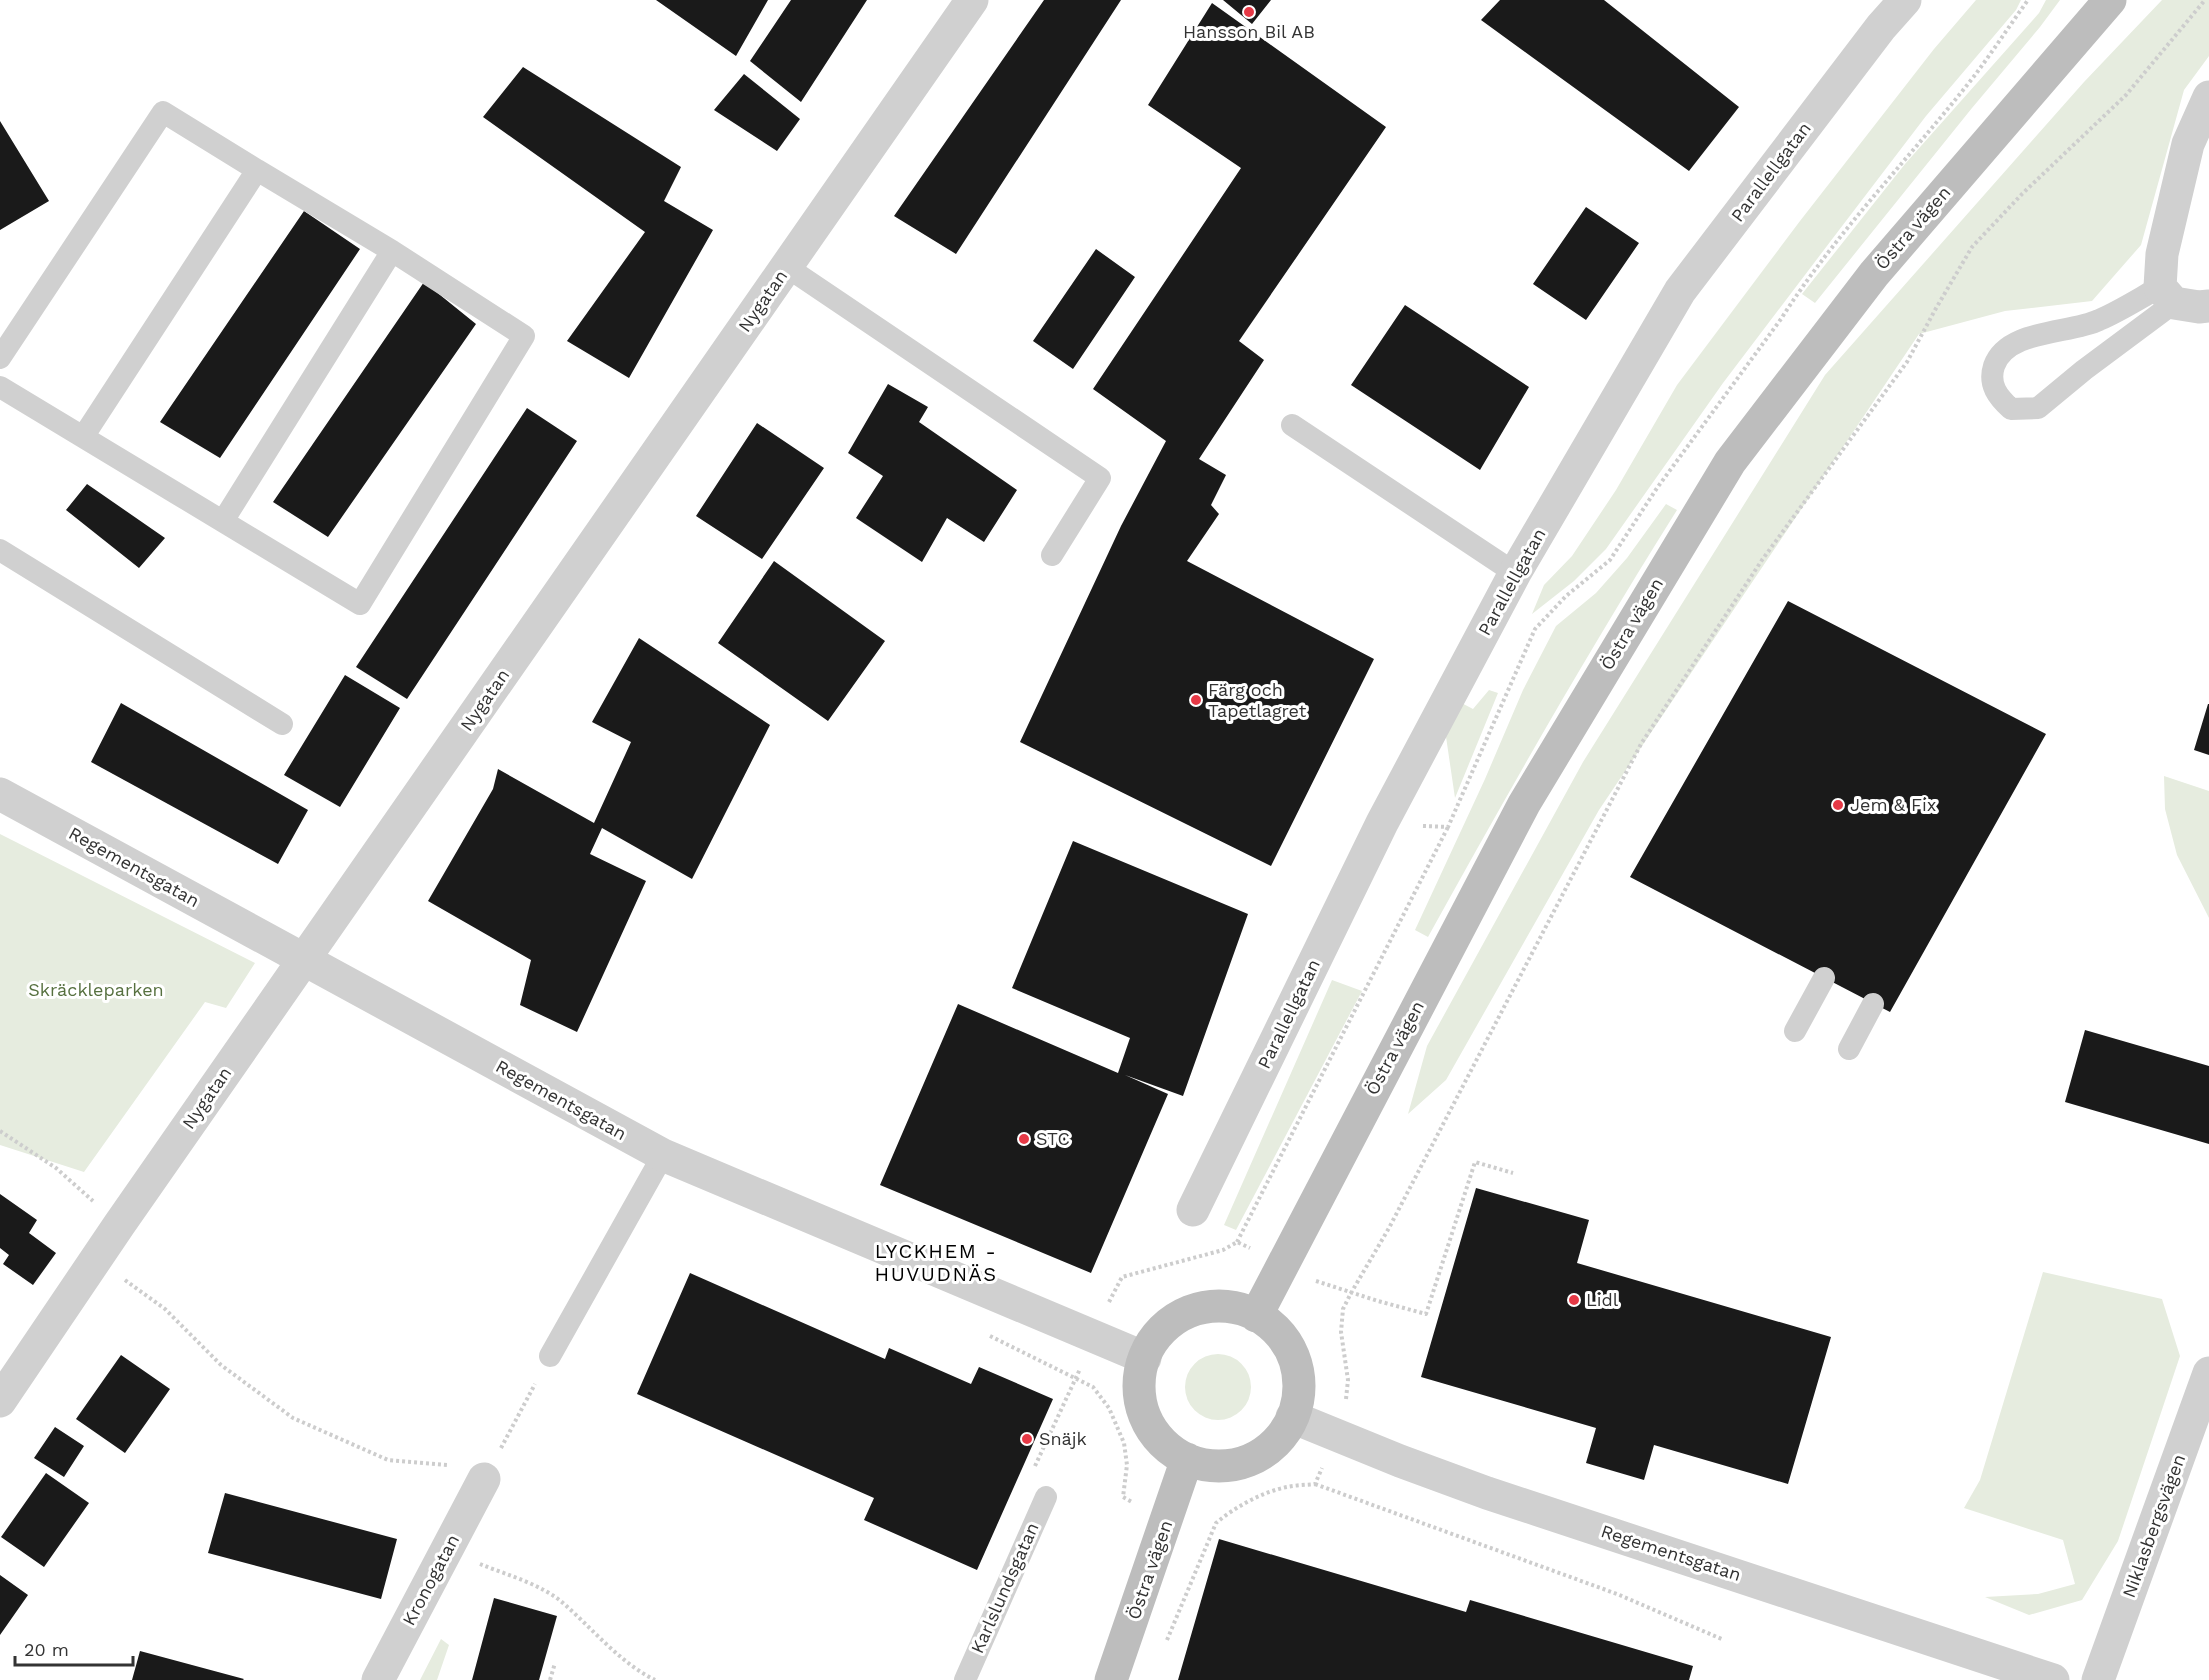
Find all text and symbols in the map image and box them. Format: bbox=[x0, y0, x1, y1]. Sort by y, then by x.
marker: Hansson Bil AB bbox=[1242, 5, 1256, 19]
place label: Hansson Bil AB bbox=[1183, 21, 1315, 42]
street label: Parallellgatan bbox=[1726, 118, 1815, 226]
street label: Östra vägen bbox=[1871, 182, 1954, 274]
street label: Nygatan bbox=[734, 266, 791, 336]
street label: Parallellgatan bbox=[1473, 525, 1550, 639]
street label: Östra vägen bbox=[1596, 574, 1667, 673]
street label: Nygatan bbox=[456, 665, 513, 735]
place label: Färg och Tapetlagret bbox=[1208, 679, 1307, 721]
marker: Färg och Tapetlagret bbox=[1189, 693, 1203, 707]
place label: Jem & Fix bbox=[1850, 794, 1936, 815]
marker: Jem & Fix bbox=[1831, 798, 1845, 812]
street label: Regementsgatan bbox=[65, 822, 203, 911]
street label: Parallellgatan bbox=[1253, 956, 1324, 1072]
park label: Skräckleparken bbox=[28, 979, 164, 1000]
street label: Östra vägen bbox=[1361, 997, 1428, 1098]
street label: Regementsgatan bbox=[492, 1055, 630, 1144]
street label: Nygatan bbox=[178, 1063, 235, 1133]
place label: STC bbox=[1036, 1128, 1070, 1149]
marker: STC bbox=[1017, 1132, 1031, 1146]
district label: LYCKHEM - HUVUDNÄS bbox=[875, 1239, 997, 1286]
place label: Lidl bbox=[1586, 1289, 1619, 1310]
marker: Lidl bbox=[1567, 1293, 1581, 1307]
place label: Snäjk bbox=[1039, 1428, 1087, 1449]
marker: Snäjk bbox=[1020, 1432, 1034, 1446]
street label: Niklasbergsvägen bbox=[2118, 1451, 2189, 1600]
street label: Östra vägen bbox=[1123, 1518, 1176, 1622]
street label: Karlslundsgatan bbox=[966, 1519, 1043, 1656]
street label: Regementsgatan bbox=[1599, 1520, 1744, 1585]
street label: Kronogatan bbox=[398, 1531, 463, 1629]
scale bar bbox=[15, 1629, 134, 1667]
text: 20 m bbox=[24, 1639, 69, 1660]

